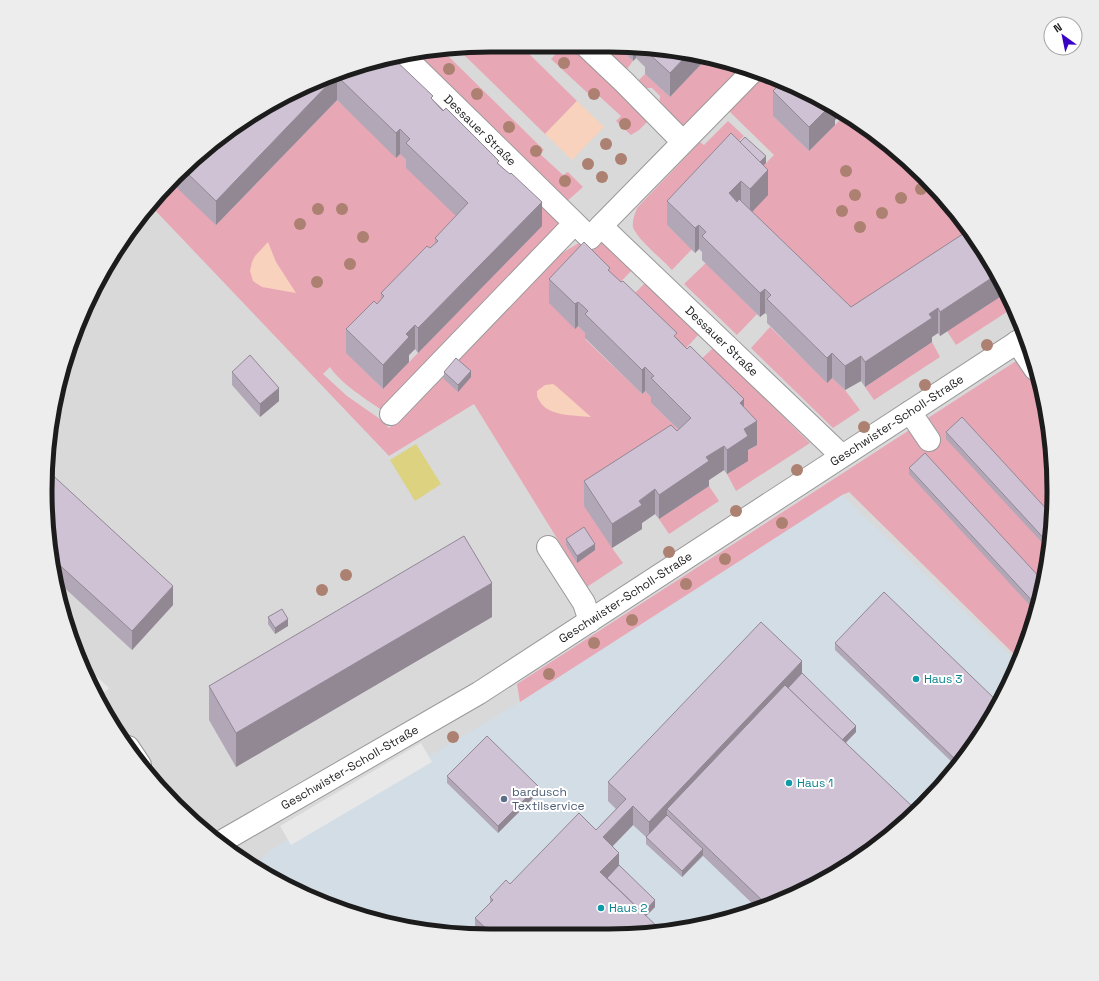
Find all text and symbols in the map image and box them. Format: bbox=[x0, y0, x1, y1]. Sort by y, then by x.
north arrow bbox=[1043, 16, 1083, 56]
text: N bbox=[1051, 20, 1064, 35]
street label: Dessauer Straße bbox=[440, 91, 520, 169]
street label: Dessauer Straße bbox=[682, 303, 762, 380]
street label: Geschwister-Scholl-Straße bbox=[827, 371, 967, 470]
street label: Geschwister-Scholl-Straße bbox=[556, 548, 695, 647]
place label: Haus 3 bbox=[924, 671, 963, 687]
marker: Haus 3 bbox=[911, 674, 921, 684]
street label: Geschwister-Scholl-Straße bbox=[278, 722, 421, 814]
place label: Haus 1 bbox=[797, 775, 833, 791]
marker: Haus 1 bbox=[784, 778, 794, 788]
place label: bardusch Textilservice bbox=[512, 784, 585, 814]
marker: bardusch Textilservice bbox=[499, 794, 509, 804]
place label: Haus 2 bbox=[609, 900, 648, 916]
marker: Haus 2 bbox=[596, 903, 606, 913]

